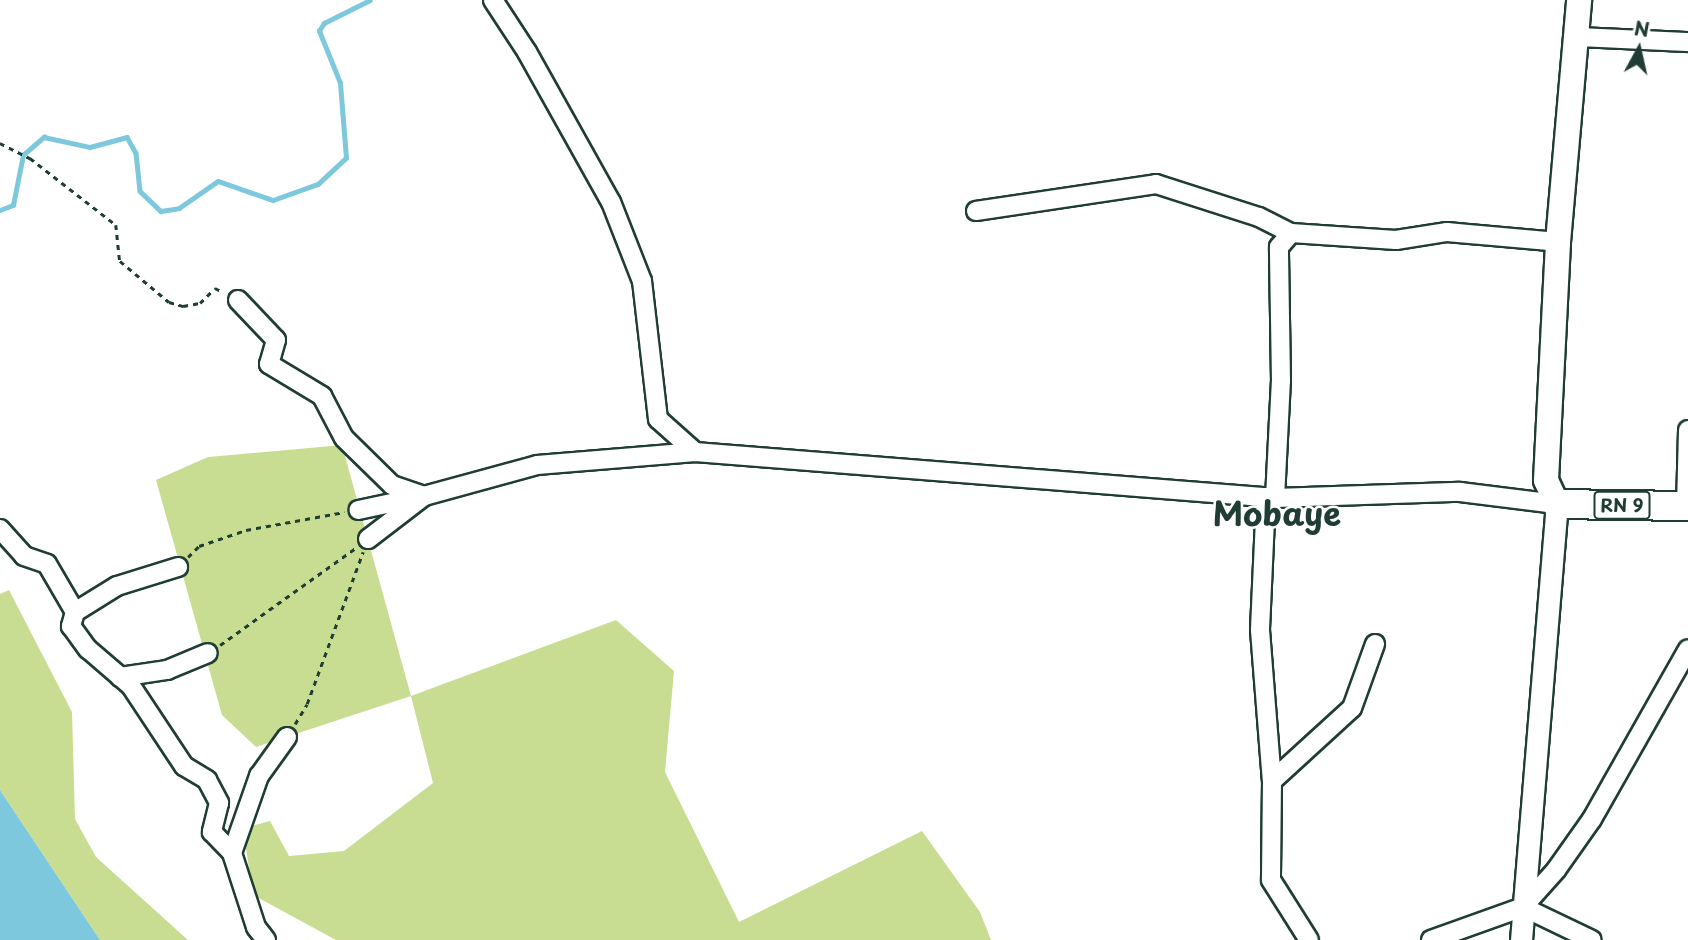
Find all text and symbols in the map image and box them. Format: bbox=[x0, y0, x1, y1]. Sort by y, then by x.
text: N bbox=[1633, 13, 1651, 43]
north arrow bbox=[1604, 14, 1674, 84]
road number: RN 9 bbox=[1592, 490, 1652, 520]
district label: Mobaye bbox=[1213, 493, 1341, 533]

